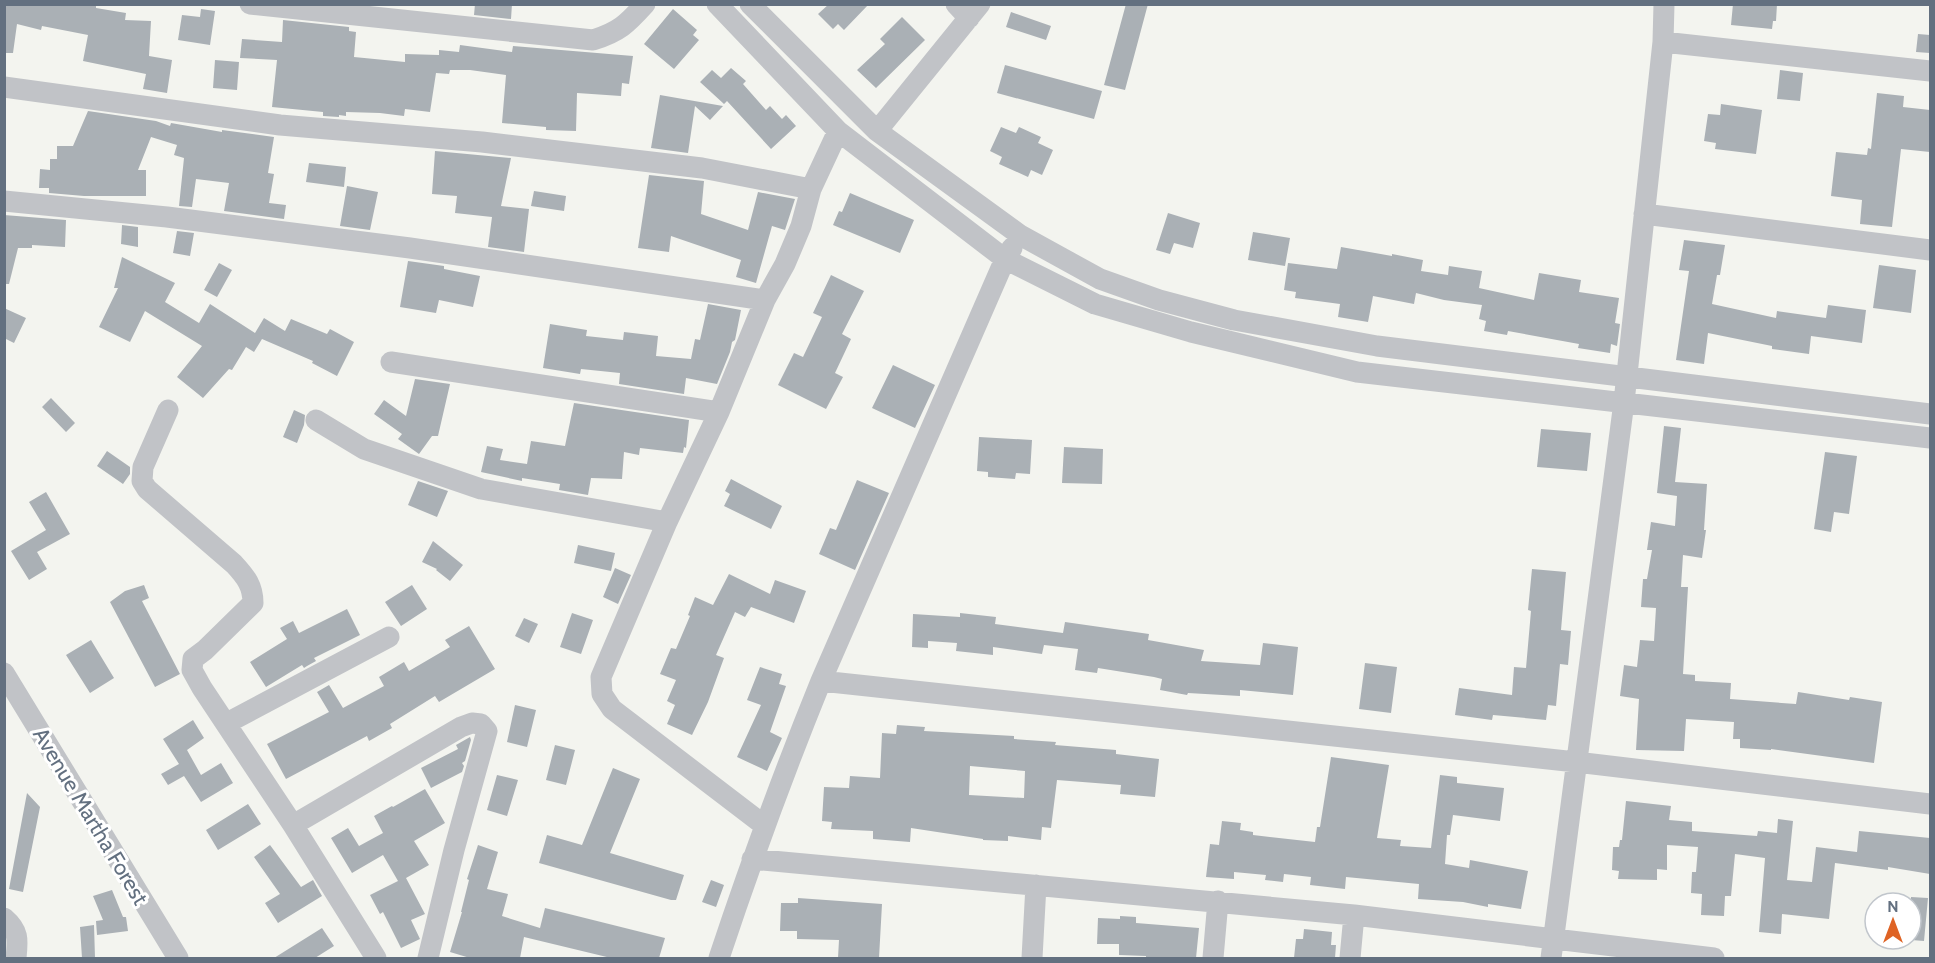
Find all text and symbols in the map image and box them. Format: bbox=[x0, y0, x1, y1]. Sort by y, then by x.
street label: Avenue Martha Forest bbox=[27, 723, 154, 910]
north arrow bbox=[1863, 891, 1923, 951]
text: N bbox=[1887, 897, 1899, 916]

